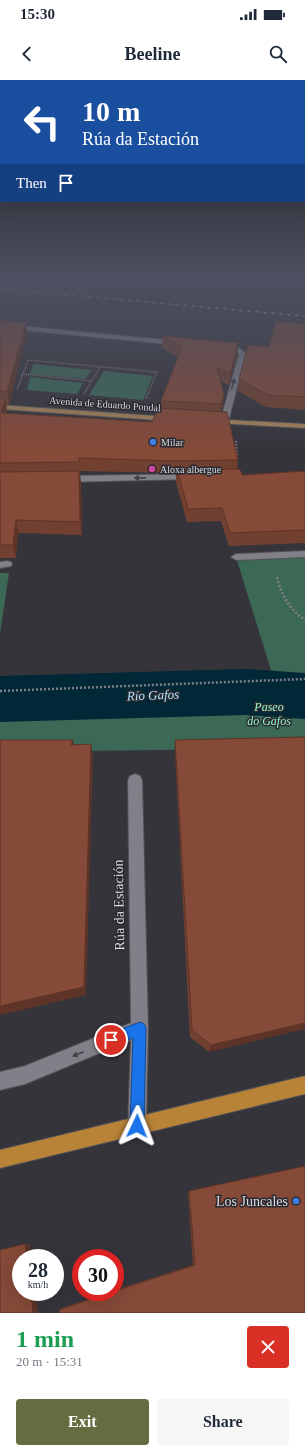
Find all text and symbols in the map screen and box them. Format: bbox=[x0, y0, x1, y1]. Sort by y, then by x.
text: 15:30 bbox=[20, 6, 55, 22]
icon: back bbox=[16, 43, 38, 65]
icon: search bbox=[267, 43, 289, 65]
text: Beeline bbox=[125, 44, 181, 64]
icon: left bbox=[16, 96, 68, 148]
text: 10 m bbox=[82, 96, 140, 127]
text: Rúa da Estación bbox=[82, 129, 199, 149]
icon: arrive bbox=[55, 172, 77, 194]
text: Then bbox=[16, 175, 47, 191]
one-way arrow bbox=[230, 378, 236, 390]
street label: Avenida de Eduardo Pondal bbox=[49, 395, 161, 413]
marker: Milar bbox=[148, 437, 158, 447]
place label: Milar bbox=[161, 437, 184, 448]
marker: Aloxa albergue bbox=[147, 464, 157, 474]
place label: Aloxa albergue bbox=[160, 464, 222, 475]
one-way arrow bbox=[133, 475, 146, 481]
water label: Río Gafos bbox=[126, 687, 179, 703]
park label: Paseo do Gafos bbox=[247, 700, 291, 728]
street label: Rúa da Estación bbox=[111, 859, 127, 951]
pin bbox=[94, 1023, 128, 1057]
icon: arrive bbox=[100, 1029, 122, 1051]
one-way arrow bbox=[71, 1051, 83, 1057]
position arrow bbox=[116, 1105, 158, 1147]
place label: Los Juncales bbox=[216, 1194, 288, 1209]
marker: Los Juncales bbox=[291, 1196, 301, 1206]
speed limit sign: 30 bbox=[72, 1249, 124, 1301]
text: 28 bbox=[28, 1259, 48, 1281]
text: km/h bbox=[28, 1279, 48, 1290]
text: 1 min bbox=[16, 1326, 74, 1352]
button: close bbox=[247, 1326, 289, 1368]
text: 20 m · 15:31 bbox=[16, 1354, 83, 1369]
button: Exit bbox=[16, 1399, 149, 1445]
button: Share bbox=[157, 1399, 289, 1445]

